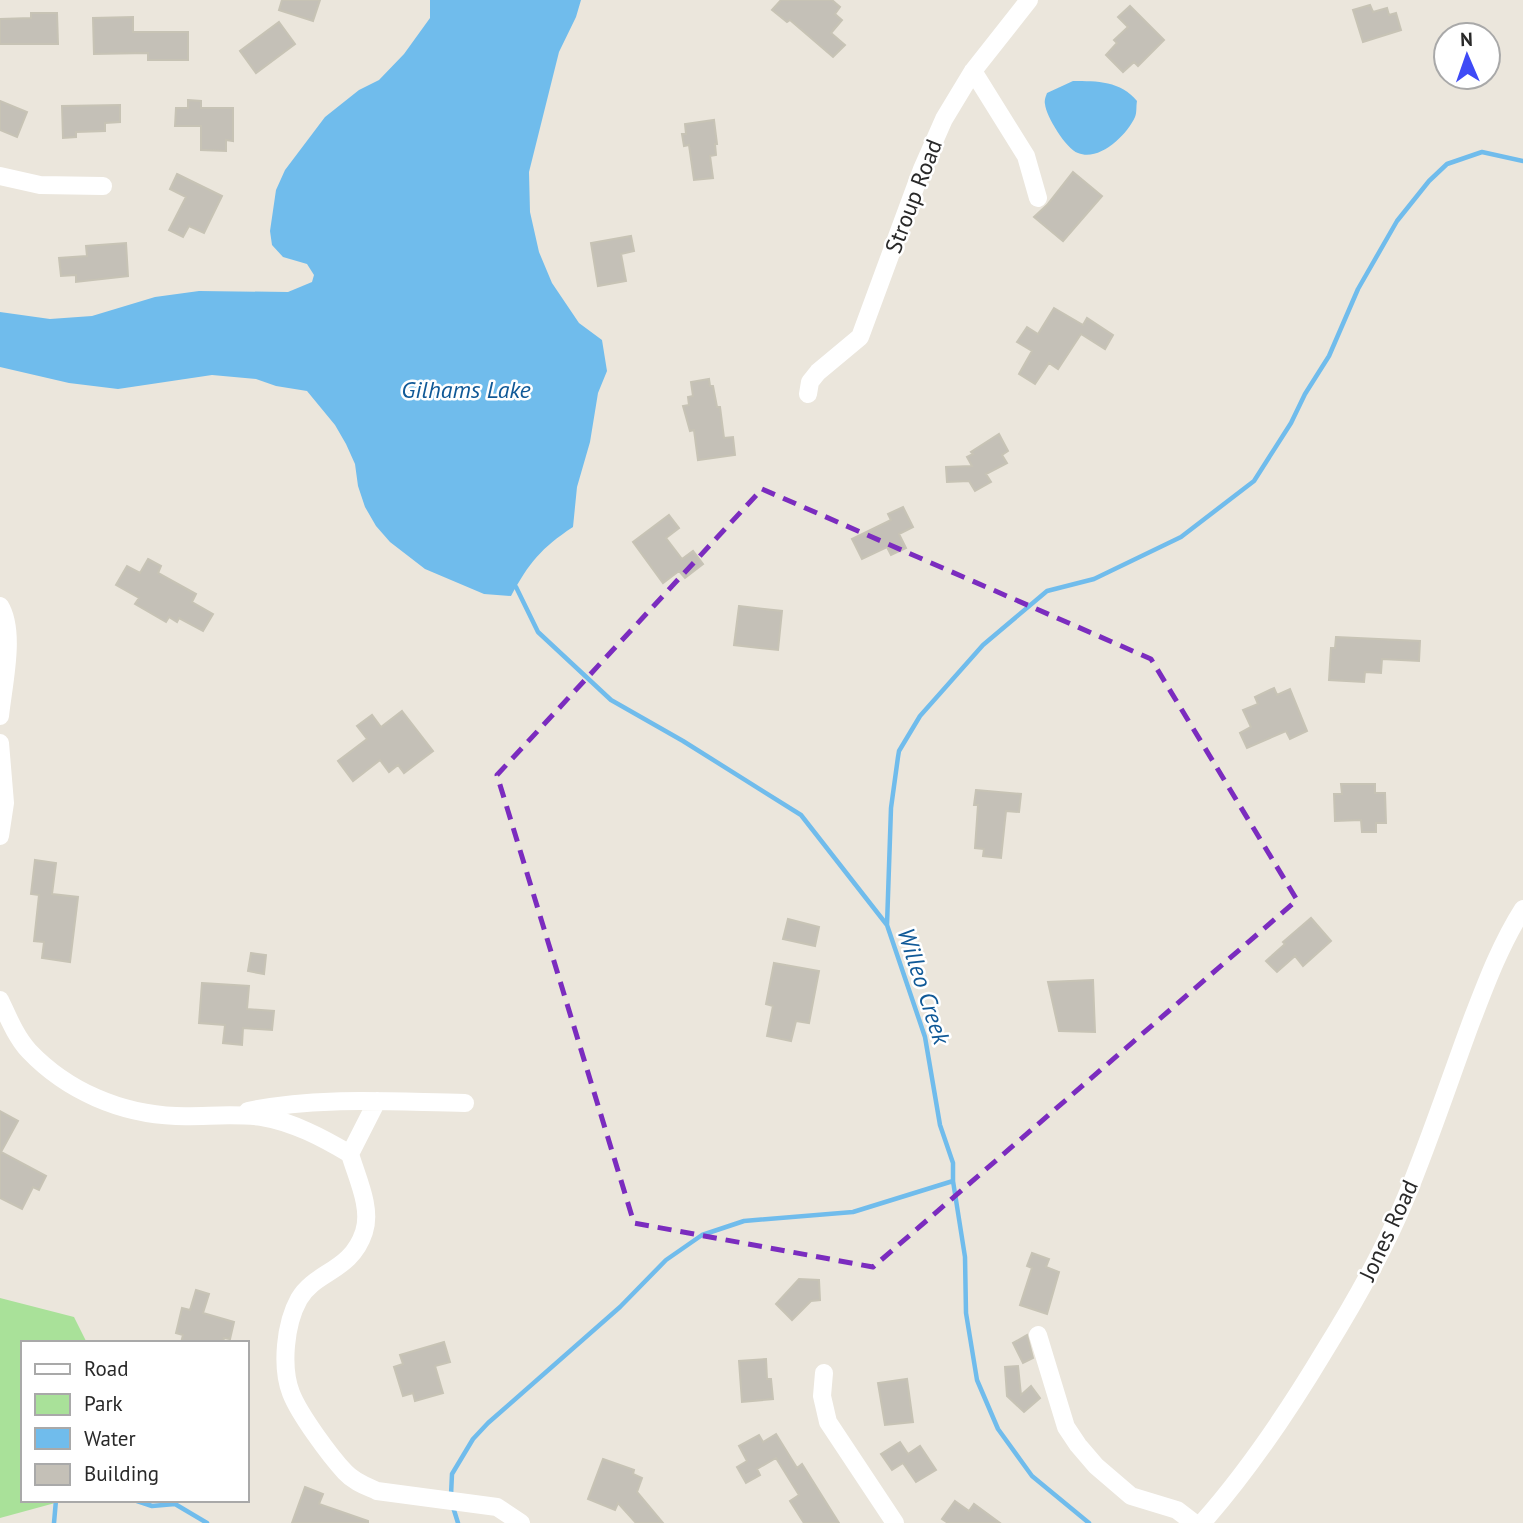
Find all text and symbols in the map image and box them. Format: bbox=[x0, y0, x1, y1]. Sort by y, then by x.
north arrow bbox=[1432, 21, 1502, 91]
text: N bbox=[1460, 27, 1473, 51]
street label: Stroup Road bbox=[878, 135, 948, 257]
water label: Gilhams Lake bbox=[401, 374, 531, 405]
water label: Willeo Creek bbox=[891, 924, 958, 1049]
street label: Jones Road bbox=[1352, 1175, 1424, 1286]
legend bbox=[21, 1341, 248, 1502]
text: Road bbox=[84, 1355, 128, 1382]
text: Park bbox=[84, 1390, 123, 1417]
text: Water bbox=[84, 1425, 136, 1452]
text: Building bbox=[84, 1460, 159, 1487]

